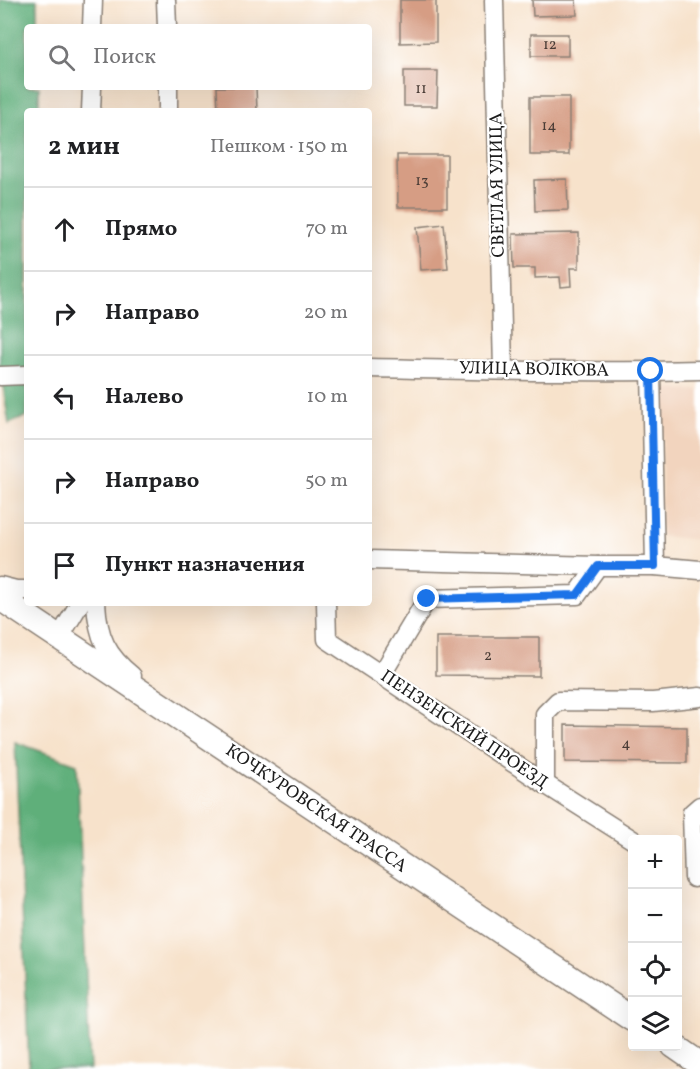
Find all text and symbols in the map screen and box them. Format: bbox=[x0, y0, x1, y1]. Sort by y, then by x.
search box bbox=[24, 24, 372, 90]
house number: 12 bbox=[543, 35, 557, 56]
icon: search bbox=[45, 41, 78, 74]
text: Поиск bbox=[93, 42, 156, 73]
house number: 11 bbox=[415, 79, 427, 100]
street label: СВЕТЛАЯ УЛИЦА bbox=[484, 112, 512, 258]
house number: 14 bbox=[542, 116, 556, 137]
text: 2 мин bbox=[48, 129, 120, 165]
text: Пешком · 150 m bbox=[210, 133, 348, 161]
house number: 13 bbox=[415, 171, 429, 192]
icon: ahead bbox=[48, 213, 81, 246]
text: Прямо bbox=[105, 214, 177, 245]
text: 70 m bbox=[305, 215, 348, 243]
icon: right bbox=[48, 297, 81, 330]
text: Направо bbox=[105, 298, 199, 329]
text: 20 m bbox=[304, 299, 348, 327]
street label: УЛИЦА ВОЛКОВА bbox=[459, 356, 610, 384]
route start bbox=[637, 357, 663, 383]
icon: left bbox=[48, 381, 81, 414]
text: Налево bbox=[105, 382, 184, 413]
text: 10 m bbox=[307, 383, 348, 411]
icon: right bbox=[48, 465, 81, 498]
text: Направо bbox=[105, 466, 199, 497]
text: 50 m bbox=[305, 467, 348, 495]
icon: arrive bbox=[48, 549, 81, 582]
text: Пункт назначения bbox=[105, 550, 305, 581]
route end bbox=[413, 585, 439, 611]
house number: 2 bbox=[484, 646, 492, 667]
street label: ПЕНЗЕНСКИЙ ПРОЕЗД bbox=[375, 664, 553, 796]
house number: 4 bbox=[622, 734, 631, 755]
street label: КОЧКУРОВСКАЯ ТРАССА bbox=[220, 739, 412, 879]
map controls bbox=[628, 835, 682, 1051]
button: + bbox=[628, 835, 682, 889]
button: − bbox=[628, 889, 682, 943]
button: locate bbox=[628, 943, 682, 997]
button: layers bbox=[628, 997, 682, 1051]

